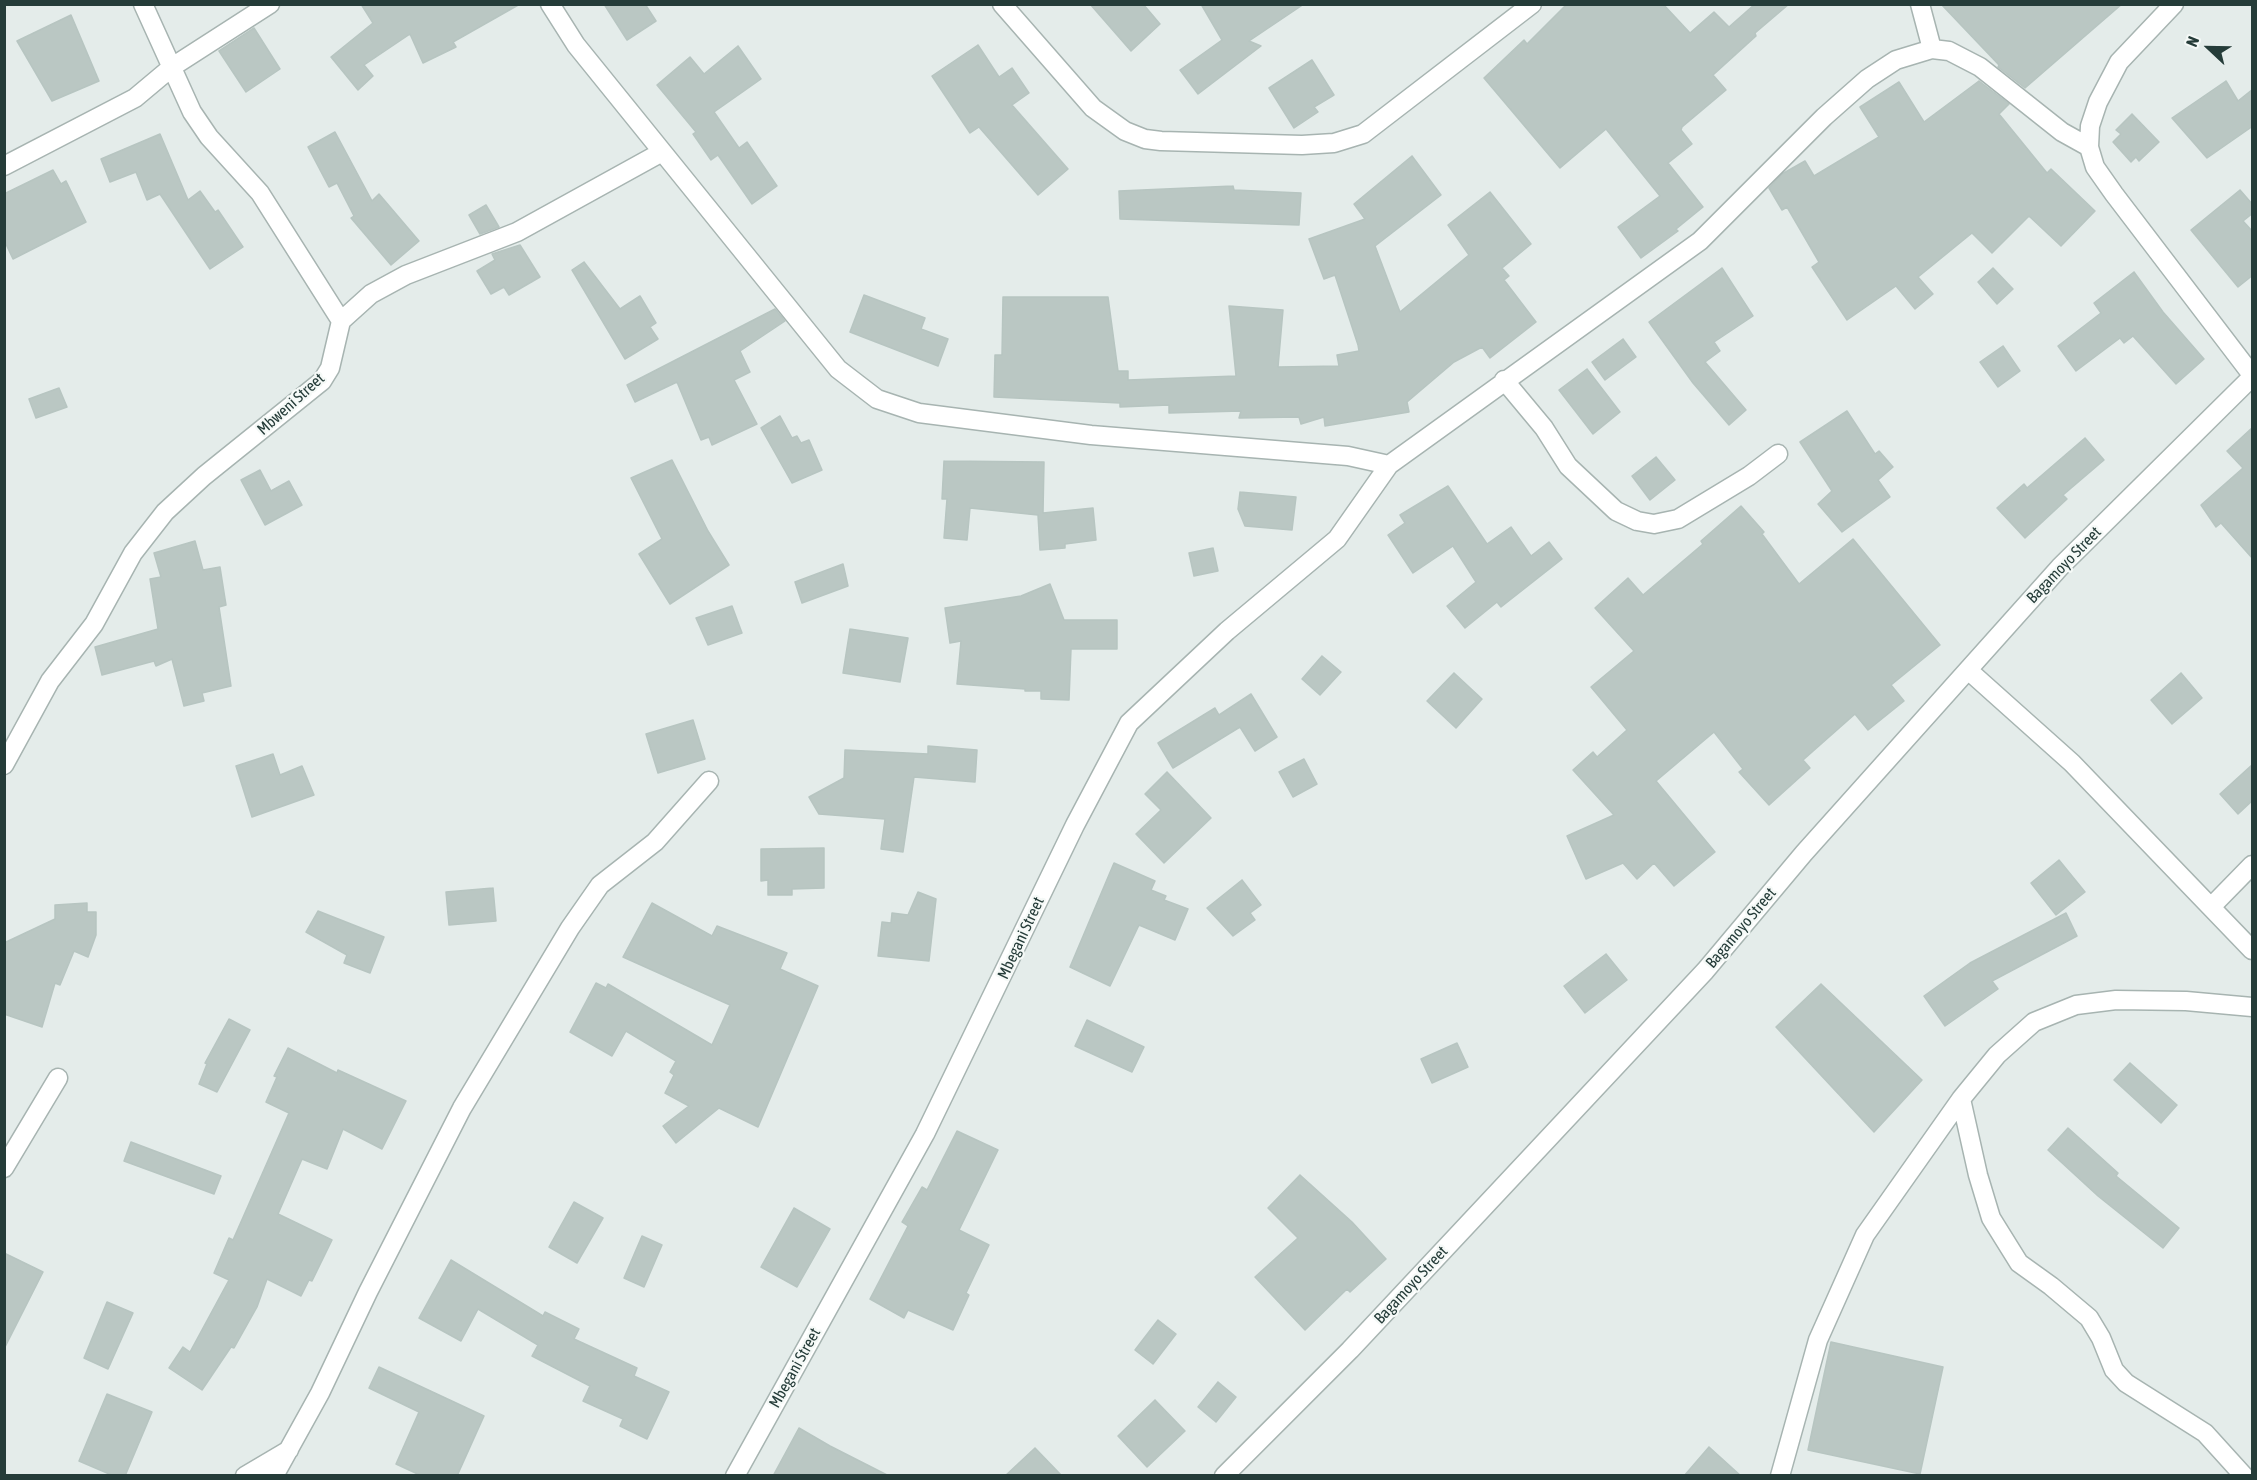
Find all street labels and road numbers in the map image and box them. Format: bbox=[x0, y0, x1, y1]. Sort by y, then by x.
street label: Mbweni Street bbox=[254, 369, 328, 439]
street label: Bagamoyo Street bbox=[2023, 523, 2105, 607]
street label: Bagamoyo Street bbox=[1702, 884, 1780, 972]
street label: Mbegani Street bbox=[994, 894, 1048, 982]
street label: Bagamoyo Street bbox=[1370, 1242, 1452, 1328]
street label: Mbegani Street bbox=[765, 1325, 825, 1411]

